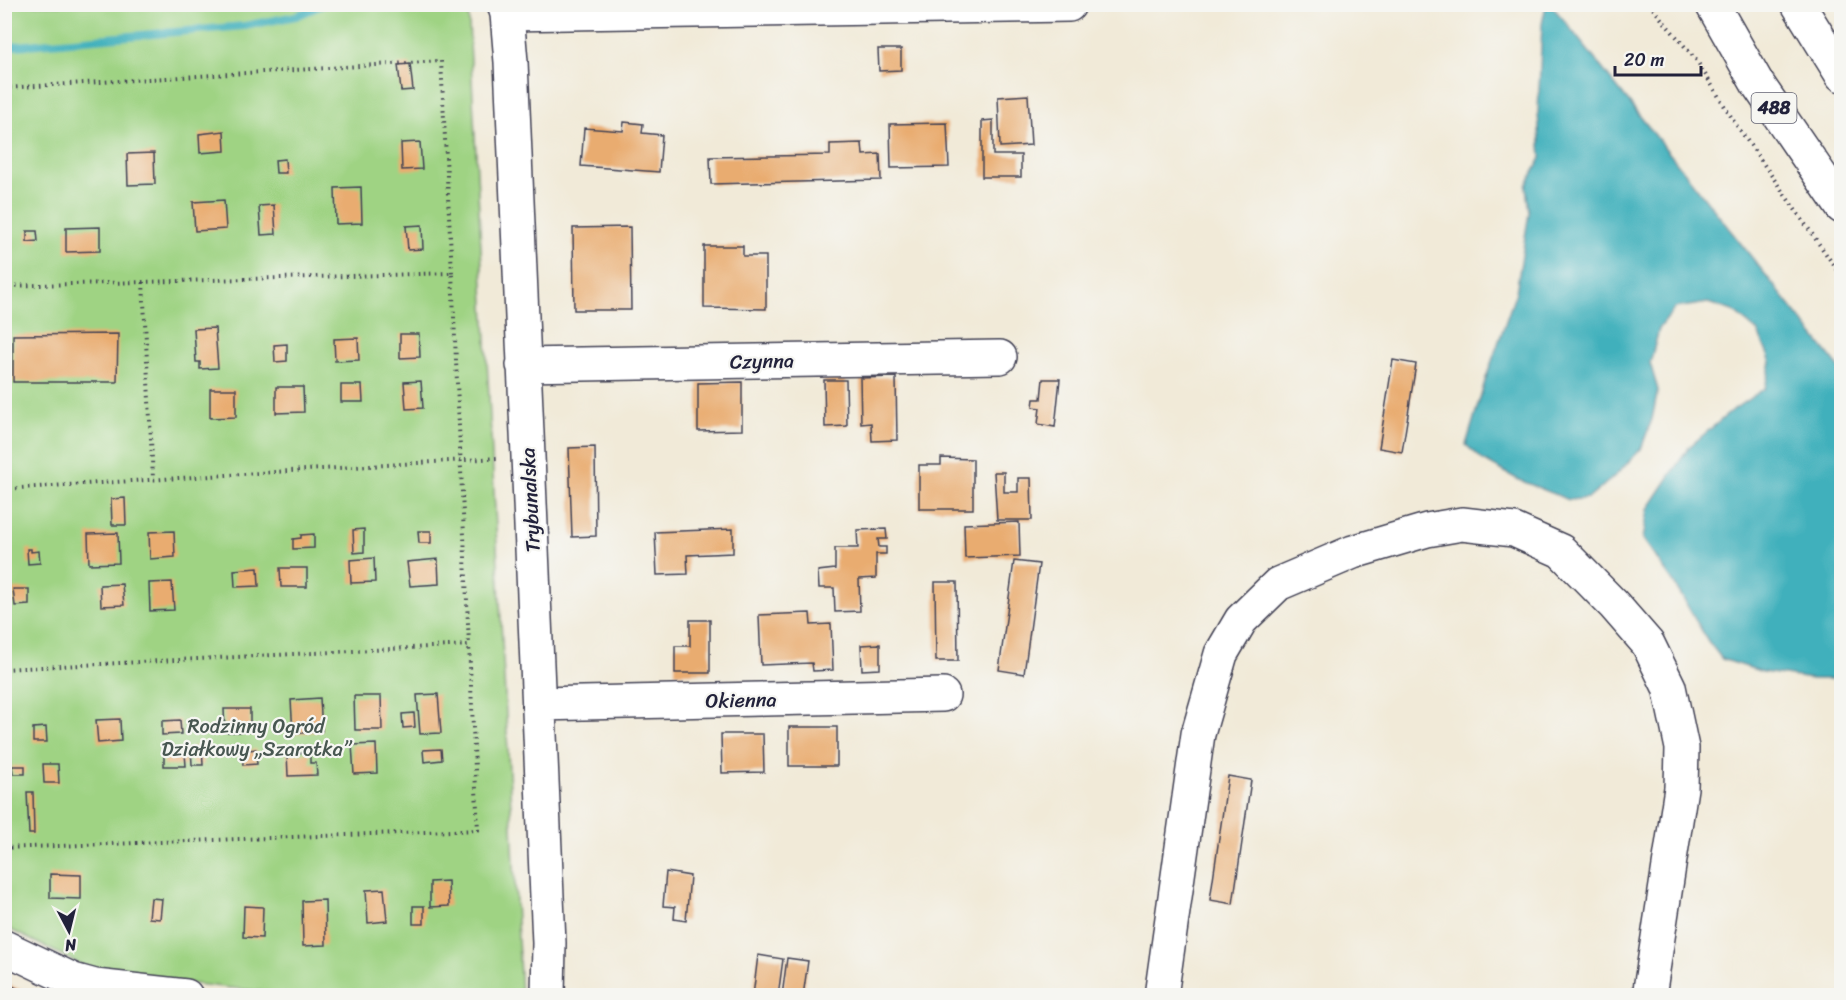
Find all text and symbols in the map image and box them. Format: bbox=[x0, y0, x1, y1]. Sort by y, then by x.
scale bar bbox=[1615, 39, 1700, 77]
text: 20 m bbox=[1624, 44, 1664, 76]
road number: 488 bbox=[1752, 93, 1796, 123]
street label: Czynna bbox=[730, 343, 794, 380]
street label: Trybunalska bbox=[510, 447, 551, 553]
street label: Okienna bbox=[705, 682, 777, 719]
park label: Rodzinny Ogród Działkowy „Szarotka” bbox=[161, 709, 353, 767]
north arrow bbox=[39, 901, 99, 961]
text: N bbox=[63, 930, 79, 961]

